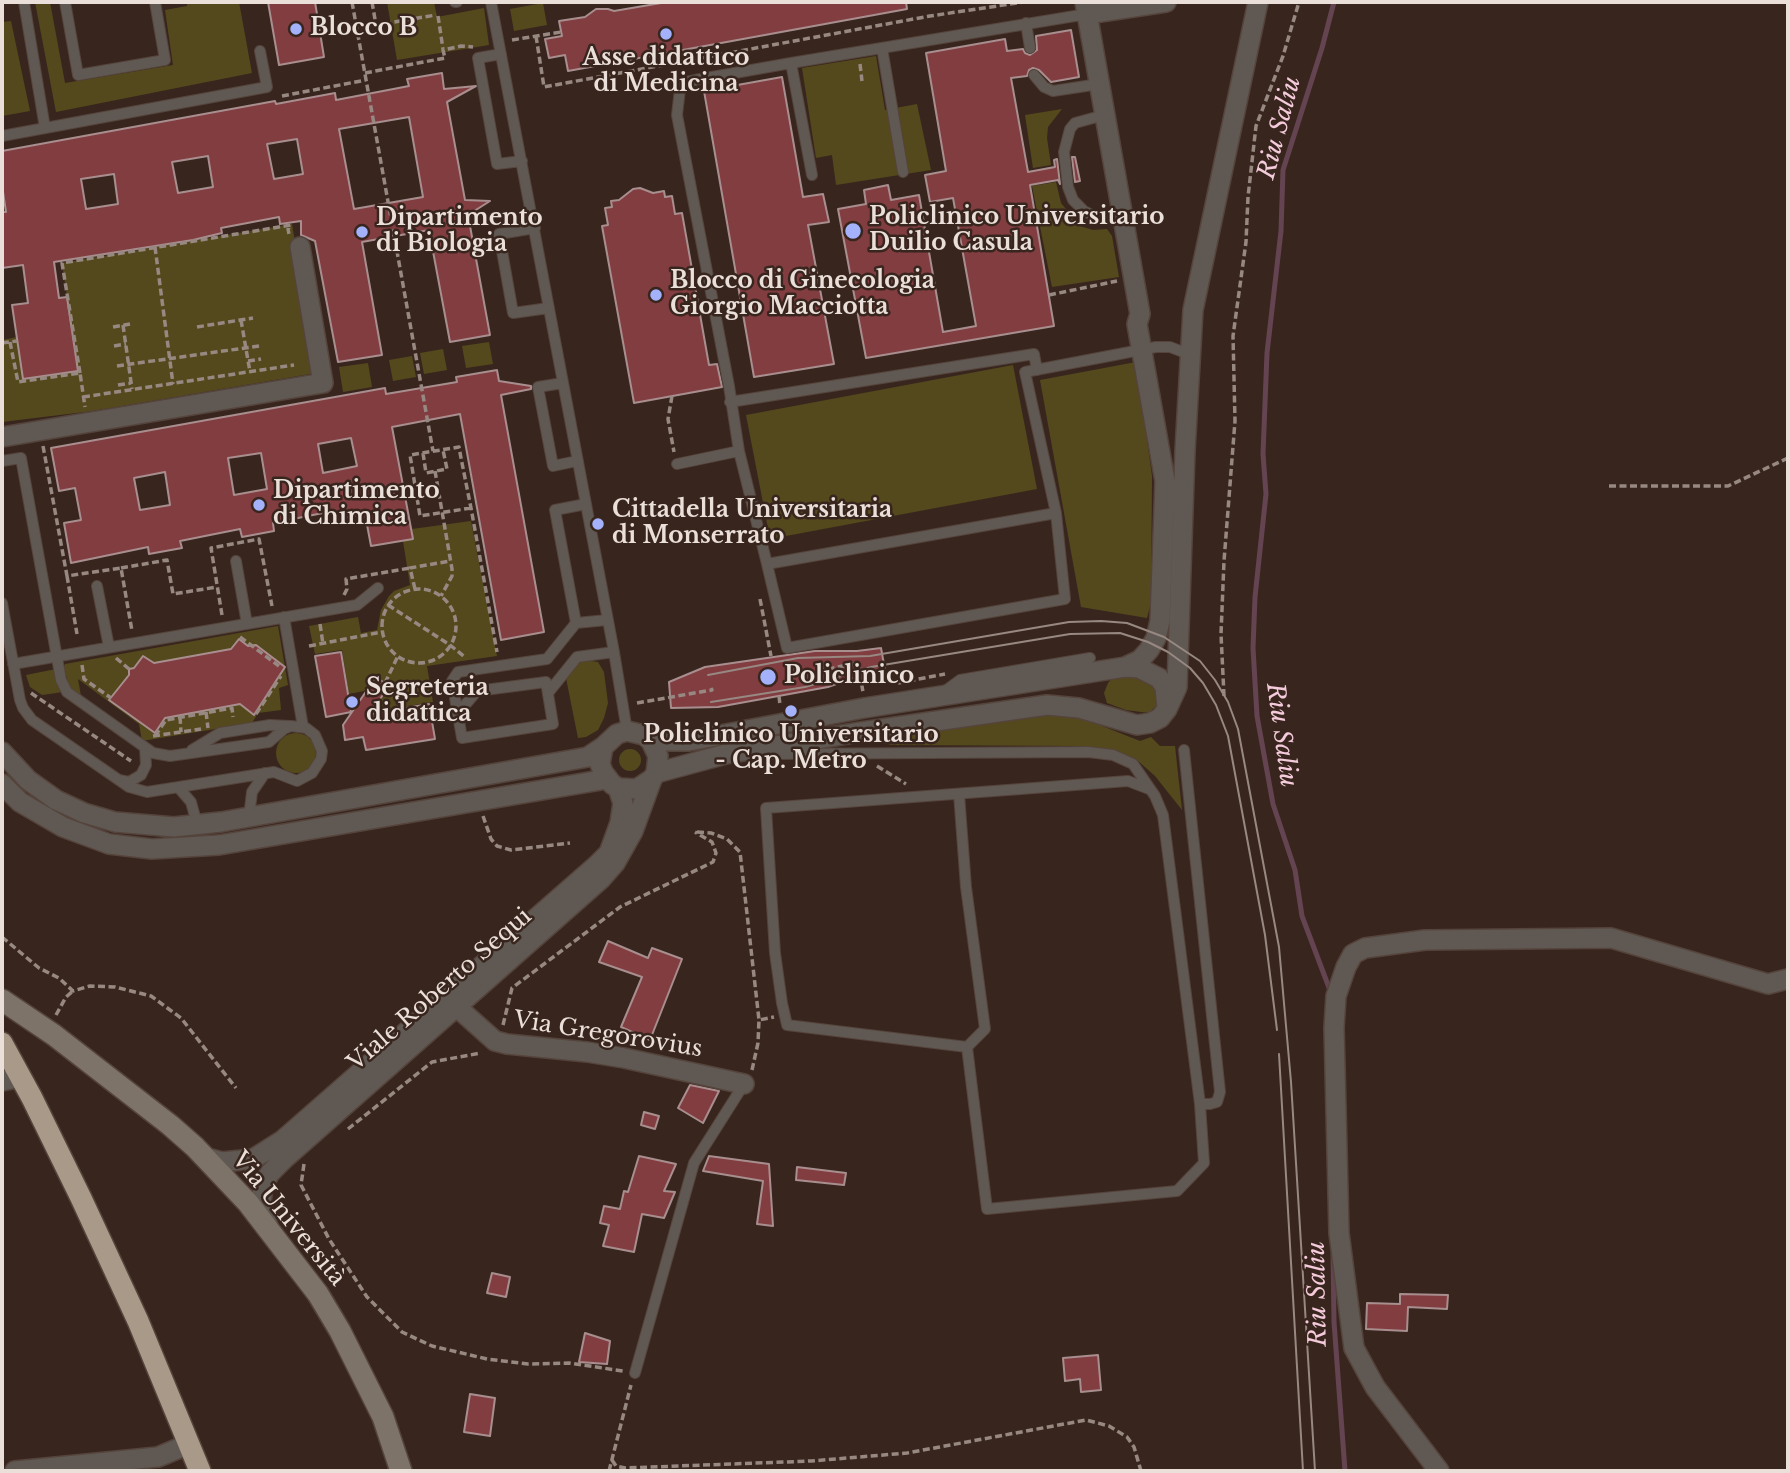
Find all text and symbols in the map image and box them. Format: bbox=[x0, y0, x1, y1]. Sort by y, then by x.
place label: Blocco B bbox=[310, 15, 417, 43]
marker: Blocco B bbox=[288, 21, 304, 37]
marker: Asse didattico di Medicina bbox=[658, 26, 674, 42]
place label: Asse didattico di Medicina bbox=[582, 45, 750, 99]
water label: Riu Saliu bbox=[1252, 74, 1308, 182]
place label: Policlinico Universitario Duilio Casula bbox=[869, 204, 1164, 258]
place label: Dipartimento di Biologia bbox=[376, 205, 543, 259]
marker: Policlinico Universitario Duilio Casula bbox=[843, 221, 863, 241]
marker: Dipartimento di Biologia bbox=[354, 224, 370, 240]
place label: Blocco di Ginecologia Giorgio Macciotta bbox=[670, 268, 935, 322]
marker: Blocco di Ginecologia Giorgio Macciotta bbox=[648, 287, 664, 303]
place label: Dipartimento di Chimica bbox=[273, 478, 440, 532]
marker: Dipartimento di Chimica bbox=[251, 497, 267, 513]
place label: Cittadella Universitaria di Monserrato bbox=[612, 497, 892, 551]
marker: Cittadella Universitaria di Monserrato bbox=[590, 516, 606, 532]
place label: Policlinico bbox=[784, 663, 914, 691]
marker: Policlinico bbox=[758, 667, 778, 687]
place label: Segreteria didattica bbox=[366, 675, 489, 729]
water label: Riu Saliu bbox=[1259, 681, 1303, 789]
marker: Segreteria didattica bbox=[344, 694, 360, 710]
marker: Policlinico Universitario - Cap. Metro bbox=[783, 703, 799, 719]
place label: Policlinico Universitario - Cap. Metro bbox=[643, 722, 939, 776]
street label: Viale Roberto Sequi bbox=[342, 903, 538, 1077]
street label: Via Gregorovius bbox=[512, 1006, 704, 1064]
street label: Via Università bbox=[225, 1146, 351, 1292]
water label: Riu Saliu bbox=[1303, 1241, 1333, 1347]

